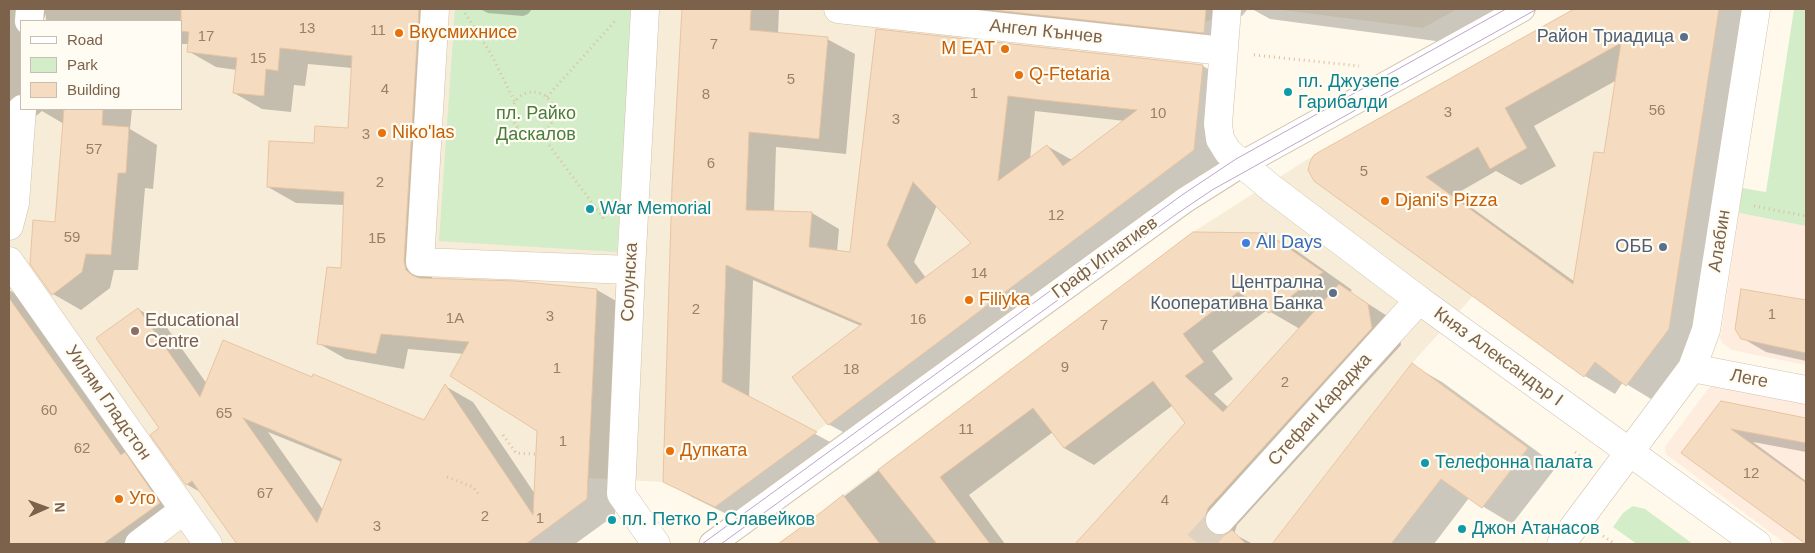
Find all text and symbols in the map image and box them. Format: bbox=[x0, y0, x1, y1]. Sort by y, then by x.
street label: Ангел Кънчев bbox=[988, 15, 1104, 49]
legend bbox=[20, 20, 182, 110]
house number: 13 bbox=[299, 20, 315, 38]
house number: 11 bbox=[370, 22, 386, 40]
place label: Вкусмихнисе bbox=[409, 22, 517, 44]
place label: Район Триадица bbox=[1537, 26, 1674, 48]
marker: Вкусмихнисе bbox=[393, 27, 405, 39]
house number: 17 bbox=[198, 28, 214, 46]
text: Road bbox=[67, 31, 103, 48]
marker: Район Триадица bbox=[1678, 31, 1690, 43]
house number: 7 bbox=[710, 36, 718, 54]
place label: M EAT bbox=[941, 38, 995, 60]
marker: M EAT bbox=[999, 43, 1011, 55]
house number: 15 bbox=[250, 50, 266, 68]
text: Park bbox=[67, 56, 98, 73]
place label: Q-Ftetaria bbox=[1029, 64, 1110, 86]
marker: Q-Ftetaria bbox=[1013, 69, 1025, 81]
house number: 5 bbox=[787, 71, 795, 89]
place label: пл. Джузепе Гарибалди bbox=[1298, 71, 1400, 114]
text: Building bbox=[67, 81, 120, 98]
house number: 4 bbox=[381, 81, 389, 99]
house number: 1 bbox=[970, 85, 978, 103]
house number: 8 bbox=[702, 86, 710, 104]
marker: пл. Джузепе Гарибалди bbox=[1282, 86, 1294, 98]
house number: 56 bbox=[1649, 102, 1665, 120]
park label: пл. Райко Даскалов bbox=[496, 103, 576, 146]
house number: 3 bbox=[1444, 104, 1452, 122]
house number: 10 bbox=[1150, 105, 1166, 123]
house number: 3 bbox=[892, 111, 900, 129]
place label: Niko'las bbox=[392, 122, 454, 144]
house number: 3 bbox=[362, 126, 370, 144]
marker: Niko'las bbox=[376, 127, 388, 139]
house number: 57 bbox=[86, 141, 102, 159]
house number: 6 bbox=[707, 155, 715, 173]
house number: 5 bbox=[1360, 163, 1368, 181]
house number: 2 bbox=[376, 174, 384, 192]
place label: Djani's Pizza bbox=[1395, 190, 1497, 212]
marker: Djani's Pizza bbox=[1379, 195, 1391, 207]
place label: War Memorial bbox=[600, 198, 711, 220]
marker: War Memorial bbox=[584, 203, 596, 215]
house number: 12 bbox=[1048, 207, 1064, 225]
street label: Алабин bbox=[1704, 208, 1736, 274]
street label: Граф Игнатиев bbox=[1048, 212, 1162, 304]
house number: 59 bbox=[64, 229, 80, 247]
house number: 1Б bbox=[368, 230, 386, 248]
place label: All Days bbox=[1256, 232, 1322, 254]
place label: ОББ bbox=[1615, 236, 1653, 258]
marker: All Days bbox=[1240, 237, 1252, 249]
marker: ОББ bbox=[1657, 241, 1669, 253]
street label: Солунска bbox=[617, 242, 643, 322]
house number: 14 bbox=[971, 265, 987, 283]
place label: Централна Кооперативна Банка bbox=[1150, 272, 1323, 314]
marker: Централна Кооперативна Банка bbox=[1327, 287, 1339, 299]
place label: Filiyka bbox=[979, 289, 1030, 311]
marker: Filiyka bbox=[963, 294, 975, 306]
house number: 2 bbox=[692, 301, 700, 319]
street label: Княз Александър I bbox=[1429, 303, 1567, 411]
house number: 1 bbox=[1768, 306, 1776, 324]
house number: 3 bbox=[546, 308, 554, 326]
place label: Educational Centre bbox=[145, 310, 239, 352]
house number: 1А bbox=[446, 310, 464, 328]
house number: 16 bbox=[910, 311, 926, 329]
house number: 7 bbox=[1100, 317, 1108, 335]
marker: Educational Centre bbox=[129, 325, 141, 337]
street label: Уилям Гладстон bbox=[60, 341, 156, 465]
street label: Стефан Караджа bbox=[1264, 349, 1376, 471]
house number: 9 bbox=[1061, 359, 1069, 377]
house number: 1 bbox=[553, 360, 561, 378]
house number: 18 bbox=[843, 361, 859, 379]
street label: Леге bbox=[1728, 365, 1770, 393]
house number: 2 bbox=[1281, 374, 1289, 392]
house number: 60 bbox=[41, 402, 57, 420]
house number: 65 bbox=[216, 405, 232, 423]
house number: 11 bbox=[958, 421, 974, 439]
house number: 1 bbox=[559, 433, 567, 451]
house number: 62 bbox=[74, 440, 90, 458]
place label: Дупката bbox=[680, 440, 747, 462]
marker: Дупката bbox=[664, 445, 676, 457]
place label: Телефонна палата bbox=[1435, 452, 1593, 474]
marker: Телефонна палата bbox=[1419, 457, 1431, 469]
house number: 12 bbox=[1743, 465, 1759, 483]
north arrow bbox=[20, 483, 70, 533]
house number: 67 bbox=[257, 485, 273, 503]
place label: Уго bbox=[129, 488, 156, 510]
house number: 4 bbox=[1161, 492, 1169, 510]
marker: Уго bbox=[113, 493, 125, 505]
text: N bbox=[52, 502, 68, 513]
house number: 2 bbox=[481, 508, 489, 526]
place label: пл. Петко Р. Славейков bbox=[622, 509, 815, 531]
house number: 1 bbox=[536, 510, 544, 528]
marker: пл. Петко Р. Славейков bbox=[606, 514, 618, 526]
house number: 3 bbox=[373, 518, 381, 536]
place label: Джон Атанасов bbox=[1472, 518, 1600, 540]
marker: Джон Атанасов bbox=[1456, 523, 1468, 535]

